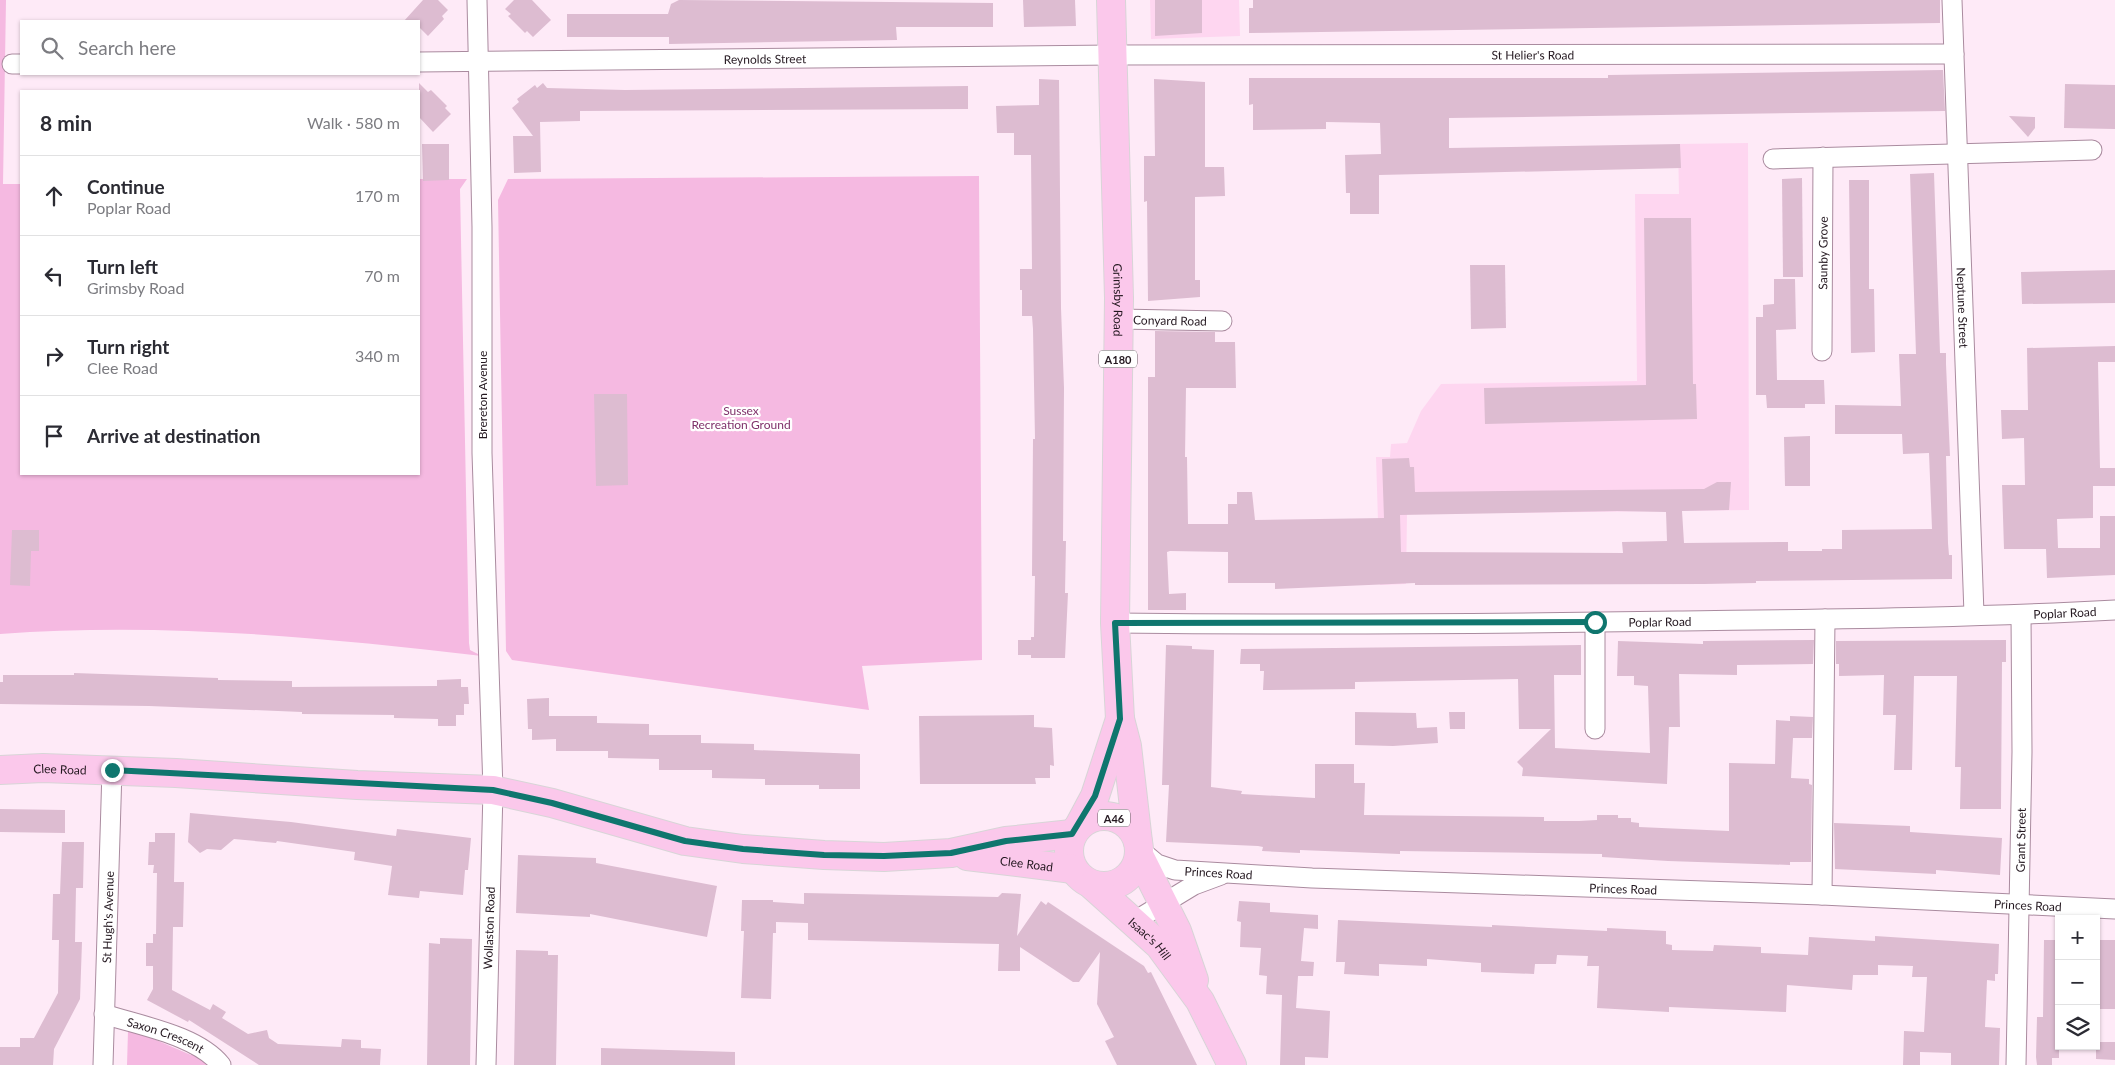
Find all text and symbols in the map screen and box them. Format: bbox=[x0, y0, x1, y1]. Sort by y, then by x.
search box bbox=[20, 20, 420, 75]
icon: search bbox=[38, 34, 66, 62]
text: Search here bbox=[78, 36, 176, 59]
street label: St Helier's Road bbox=[1492, 47, 1574, 62]
street label: Reynolds Street bbox=[724, 51, 807, 66]
text: 8 min bbox=[40, 110, 92, 135]
text: Walk · 580 m bbox=[307, 113, 400, 132]
text: Continue bbox=[87, 175, 165, 198]
icon: ahead bbox=[40, 182, 68, 210]
text: 170 m bbox=[355, 186, 400, 205]
text: Poplar Road bbox=[87, 198, 171, 217]
street label: Saunby Grove bbox=[1815, 216, 1830, 290]
text: Turn left bbox=[87, 255, 158, 278]
icon: left bbox=[40, 262, 68, 290]
street label: Grimsby Road bbox=[1111, 263, 1127, 337]
text: 70 m bbox=[364, 266, 400, 285]
street label: Neptune Street bbox=[1954, 267, 1972, 349]
text: Grimsby Road bbox=[87, 278, 185, 297]
street label: Conyard Road bbox=[1133, 312, 1207, 328]
text: Turn right bbox=[87, 335, 169, 358]
icon: right bbox=[40, 342, 68, 370]
text: 340 m bbox=[355, 346, 400, 365]
road number: A180 bbox=[1099, 350, 1137, 368]
street label: Brereton Avenue bbox=[475, 351, 490, 439]
text: Clee Road bbox=[87, 358, 158, 377]
park label: Sussex Recreation Ground bbox=[691, 403, 791, 432]
icon: arrive bbox=[40, 422, 68, 450]
text: Arrive at destination bbox=[87, 424, 260, 447]
street label: Poplar Road bbox=[2033, 603, 2097, 621]
route start bbox=[1584, 611, 1607, 634]
street label: Poplar Road bbox=[1628, 613, 1692, 629]
route end bbox=[101, 759, 124, 782]
street label: Clee Road bbox=[33, 760, 87, 777]
street label: Grant Street bbox=[2012, 807, 2028, 872]
road number: A46 bbox=[1098, 810, 1130, 826]
street label: Clee Road bbox=[999, 853, 1054, 874]
street label: Princes Road bbox=[1184, 863, 1253, 882]
street label: St Hugh's Avenue bbox=[99, 871, 116, 963]
street label: Princes Road bbox=[1589, 880, 1657, 897]
street label: Wollaston Road bbox=[480, 886, 498, 970]
street label: Princes Road bbox=[1994, 896, 2062, 914]
street label: Isaac's Hill bbox=[1126, 914, 1175, 963]
map controls bbox=[2055, 915, 2100, 1050]
button: + bbox=[2055, 915, 2100, 960]
button: − bbox=[2055, 960, 2100, 1005]
button: layers bbox=[2055, 1005, 2100, 1050]
street label: Saxon Crescent bbox=[125, 1014, 208, 1056]

